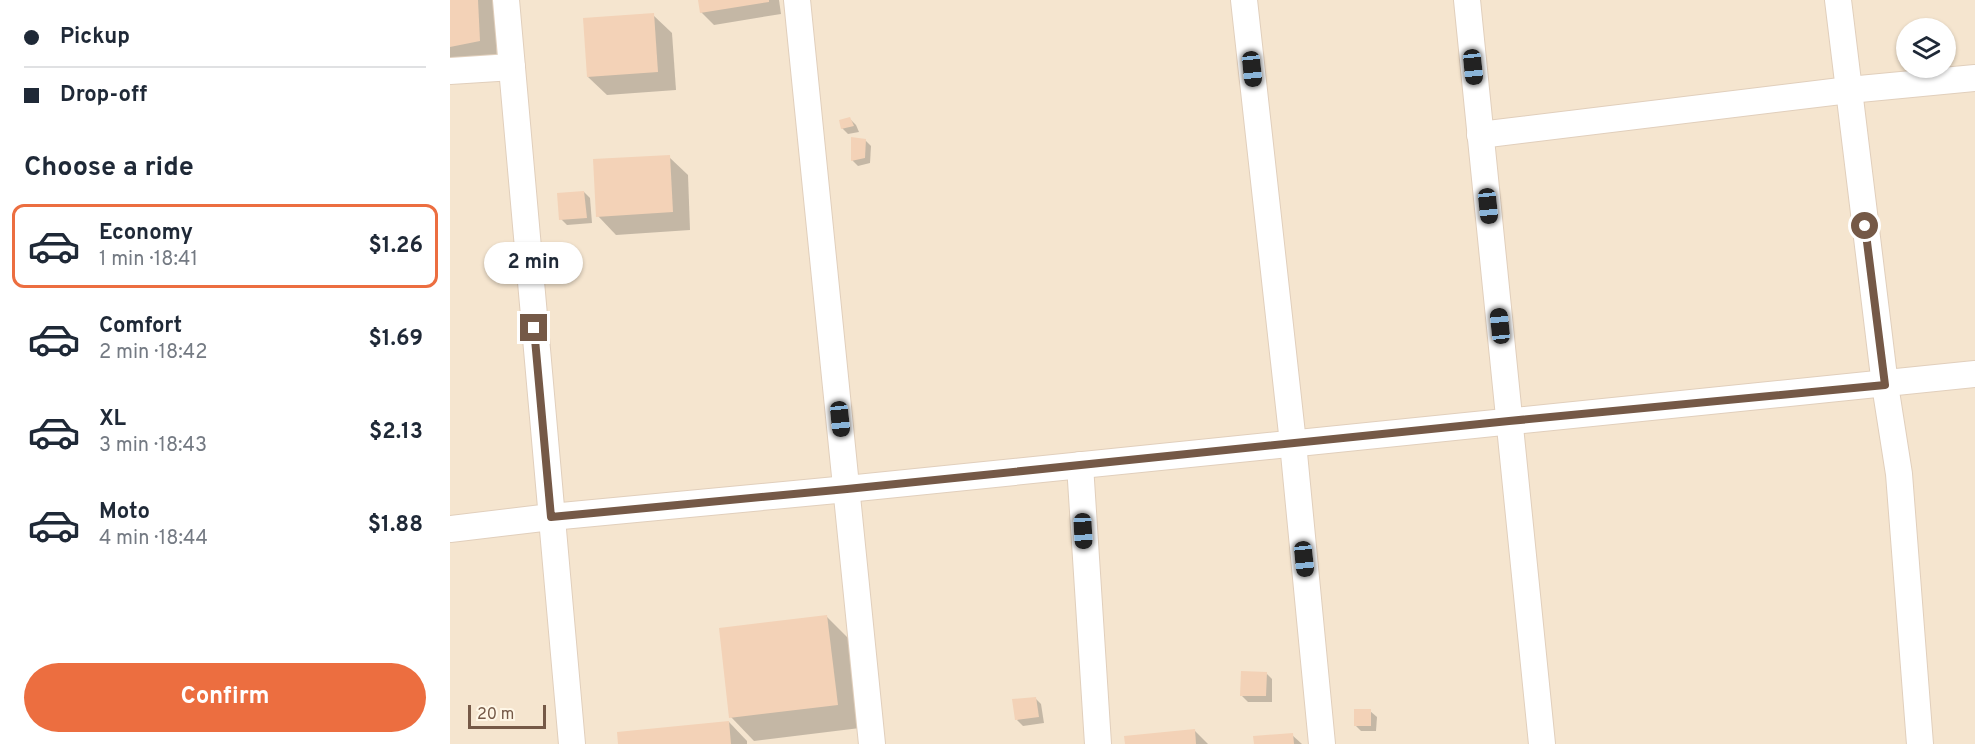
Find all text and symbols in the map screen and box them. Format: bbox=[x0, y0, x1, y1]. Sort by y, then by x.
map controls bbox=[1896, 18, 1956, 78]
button: layers bbox=[1896, 18, 1956, 78]
text: Pickup bbox=[60, 24, 130, 51]
car bbox=[1462, 48, 1484, 86]
car bbox=[1241, 50, 1263, 88]
text: Drop-off bbox=[60, 82, 147, 109]
text: Choose a ride bbox=[24, 151, 194, 185]
car bbox=[1477, 187, 1499, 225]
route start bbox=[1851, 212, 1878, 239]
icon: car bbox=[27, 219, 81, 273]
text: Economy bbox=[99, 220, 193, 247]
text: $1.26 bbox=[368, 233, 423, 260]
callout: 2 min bbox=[484, 241, 584, 283]
text: 1 min · 18:41 bbox=[99, 247, 198, 273]
text: 2 min bbox=[507, 250, 560, 276]
car bbox=[1489, 307, 1511, 345]
icon: car bbox=[27, 312, 81, 366]
text: Comfort bbox=[99, 313, 182, 340]
route end bbox=[520, 314, 547, 341]
text: $1.69 bbox=[368, 326, 423, 353]
text: 2 min · 18:42 bbox=[99, 340, 207, 366]
car bbox=[829, 400, 851, 438]
icon: car bbox=[27, 405, 81, 459]
text: XL bbox=[99, 406, 126, 433]
text: $2.13 bbox=[369, 419, 423, 446]
text: 3 min · 18:43 bbox=[99, 433, 207, 459]
icon: car bbox=[27, 498, 81, 552]
text: Moto bbox=[99, 499, 150, 526]
text: $1.88 bbox=[368, 512, 423, 539]
car bbox=[1073, 513, 1093, 549]
text: 4 min · 18:44 bbox=[99, 526, 208, 552]
car bbox=[1293, 540, 1315, 578]
button: Confirm bbox=[24, 663, 426, 732]
scale bar bbox=[468, 702, 546, 730]
text: 20 m bbox=[477, 705, 514, 725]

